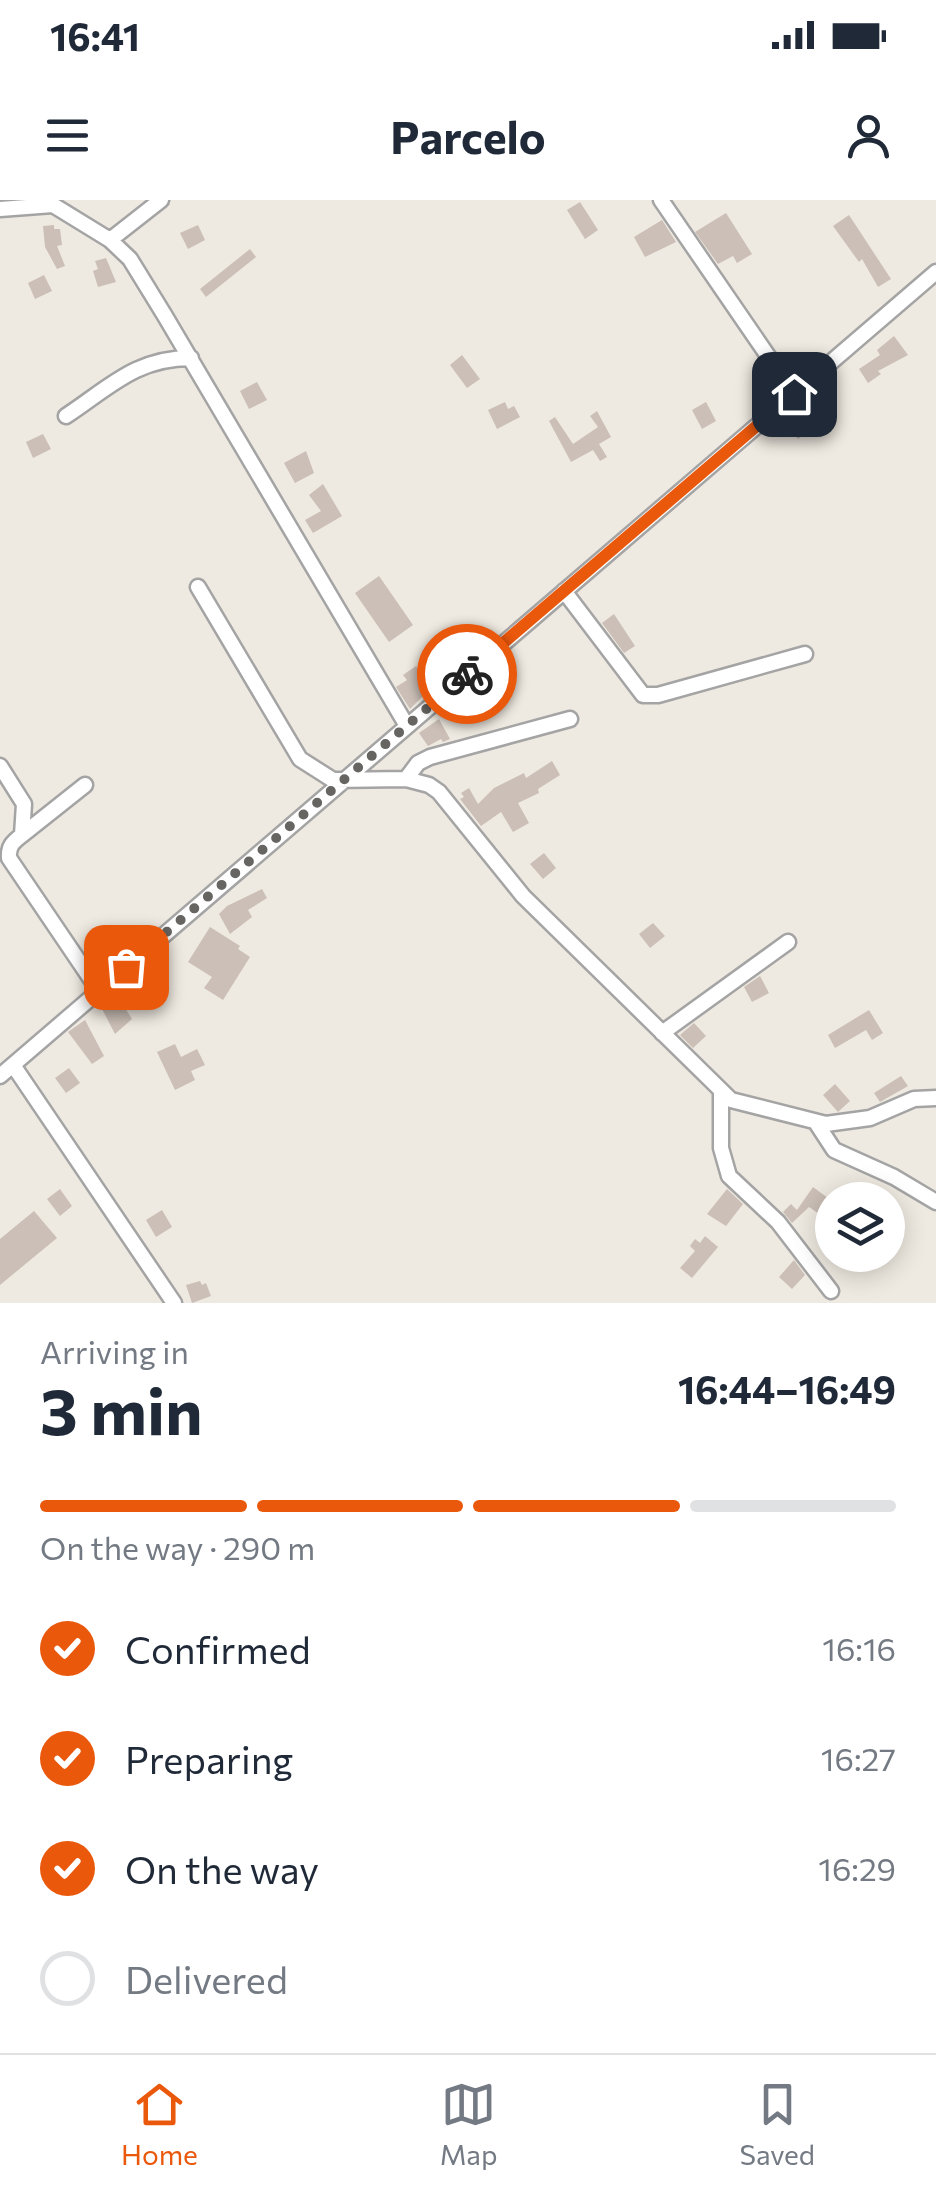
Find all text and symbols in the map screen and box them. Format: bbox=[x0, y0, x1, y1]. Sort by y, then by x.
text: 16:41 bbox=[50, 12, 140, 59]
icon: menu bbox=[40, 108, 95, 163]
text: Parcelo bbox=[390, 108, 546, 163]
icon: person bbox=[841, 108, 896, 163]
pin bbox=[752, 352, 837, 437]
icon: home bbox=[767, 367, 822, 422]
courier bbox=[417, 624, 517, 724]
icon: bike bbox=[440, 647, 495, 702]
pin bbox=[84, 925, 169, 1010]
icon: bag bbox=[99, 940, 154, 995]
map controls bbox=[815, 1182, 905, 1272]
button: layers bbox=[815, 1182, 905, 1272]
text: Arriving in bbox=[40, 1331, 189, 1371]
text: 16:44–16:49 bbox=[678, 1365, 896, 1412]
text: 3 min bbox=[40, 1369, 203, 1448]
text: On the way · 290 m bbox=[40, 1527, 315, 1567]
icon: check bbox=[40, 1621, 95, 1676]
text: Confirmed bbox=[125, 1625, 311, 1672]
text: 16:16 bbox=[822, 1628, 896, 1668]
icon: check bbox=[40, 1731, 95, 1786]
text: Preparing bbox=[125, 1735, 293, 1782]
text: 16:27 bbox=[821, 1738, 896, 1778]
icon: check bbox=[40, 1841, 95, 1896]
text: On the way bbox=[125, 1845, 319, 1892]
text: 16:29 bbox=[818, 1848, 896, 1888]
text: Delivered bbox=[125, 1955, 288, 2002]
tab: Home bbox=[121, 2077, 198, 2171]
tab: Map bbox=[440, 2077, 498, 2171]
tab: Saved bbox=[739, 2077, 815, 2171]

